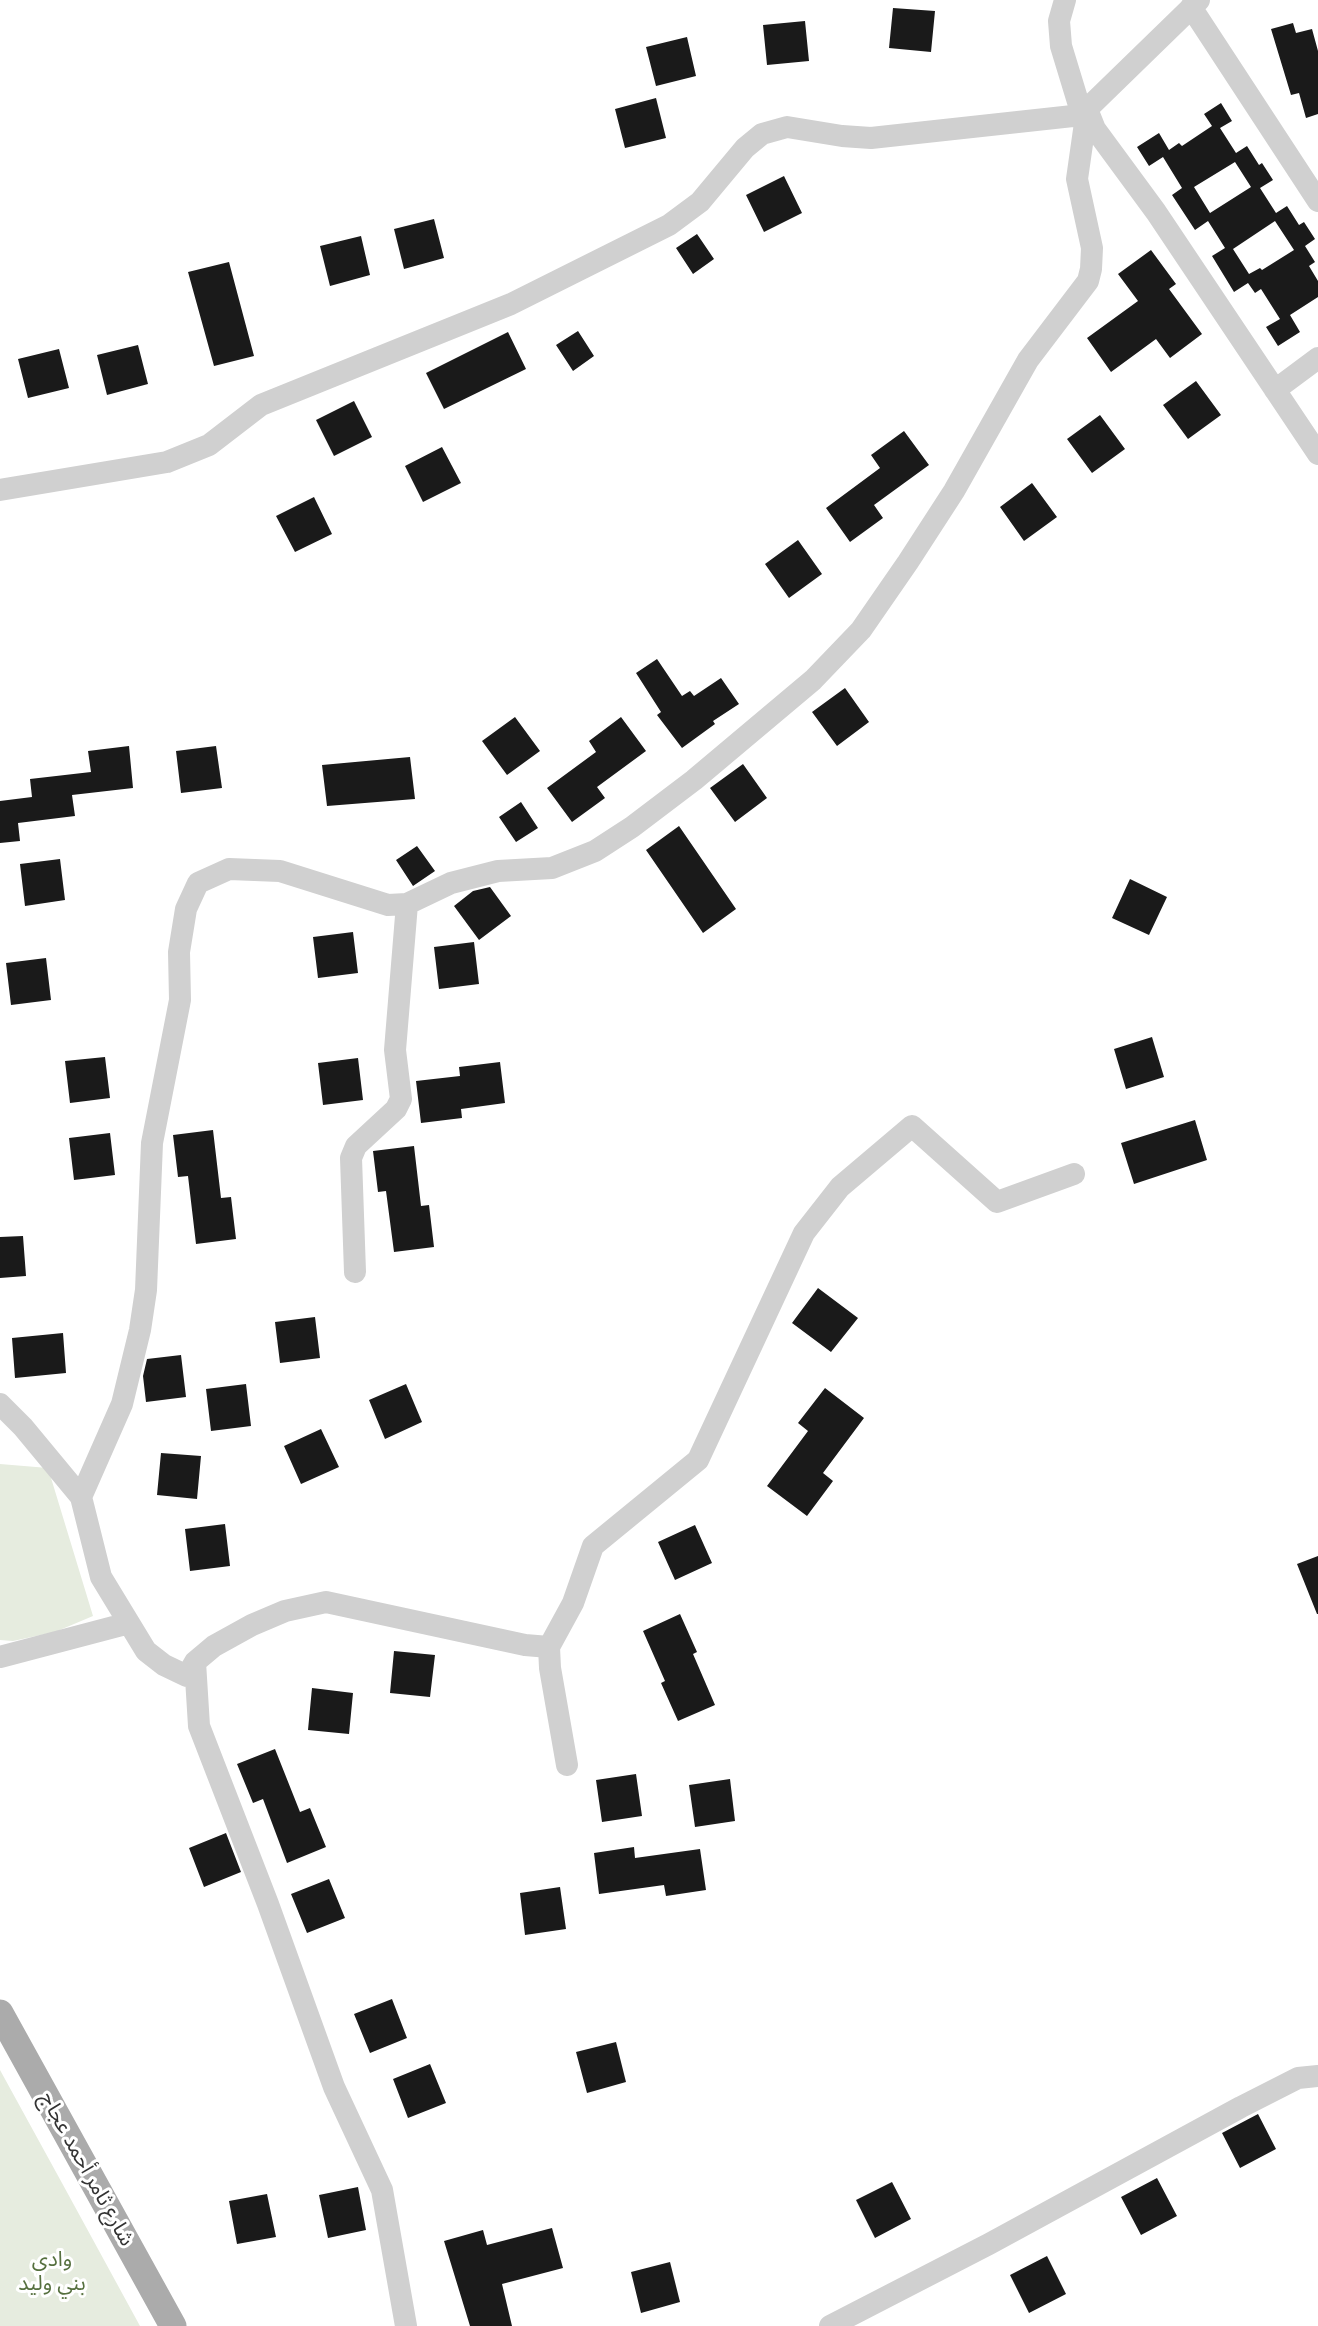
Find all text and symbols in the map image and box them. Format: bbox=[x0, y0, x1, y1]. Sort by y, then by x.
street label: شارع ثامر أحمد عجاج bbox=[34, 2088, 140, 2250]
park label: وادي بني وليد bbox=[18, 2247, 86, 2297]

